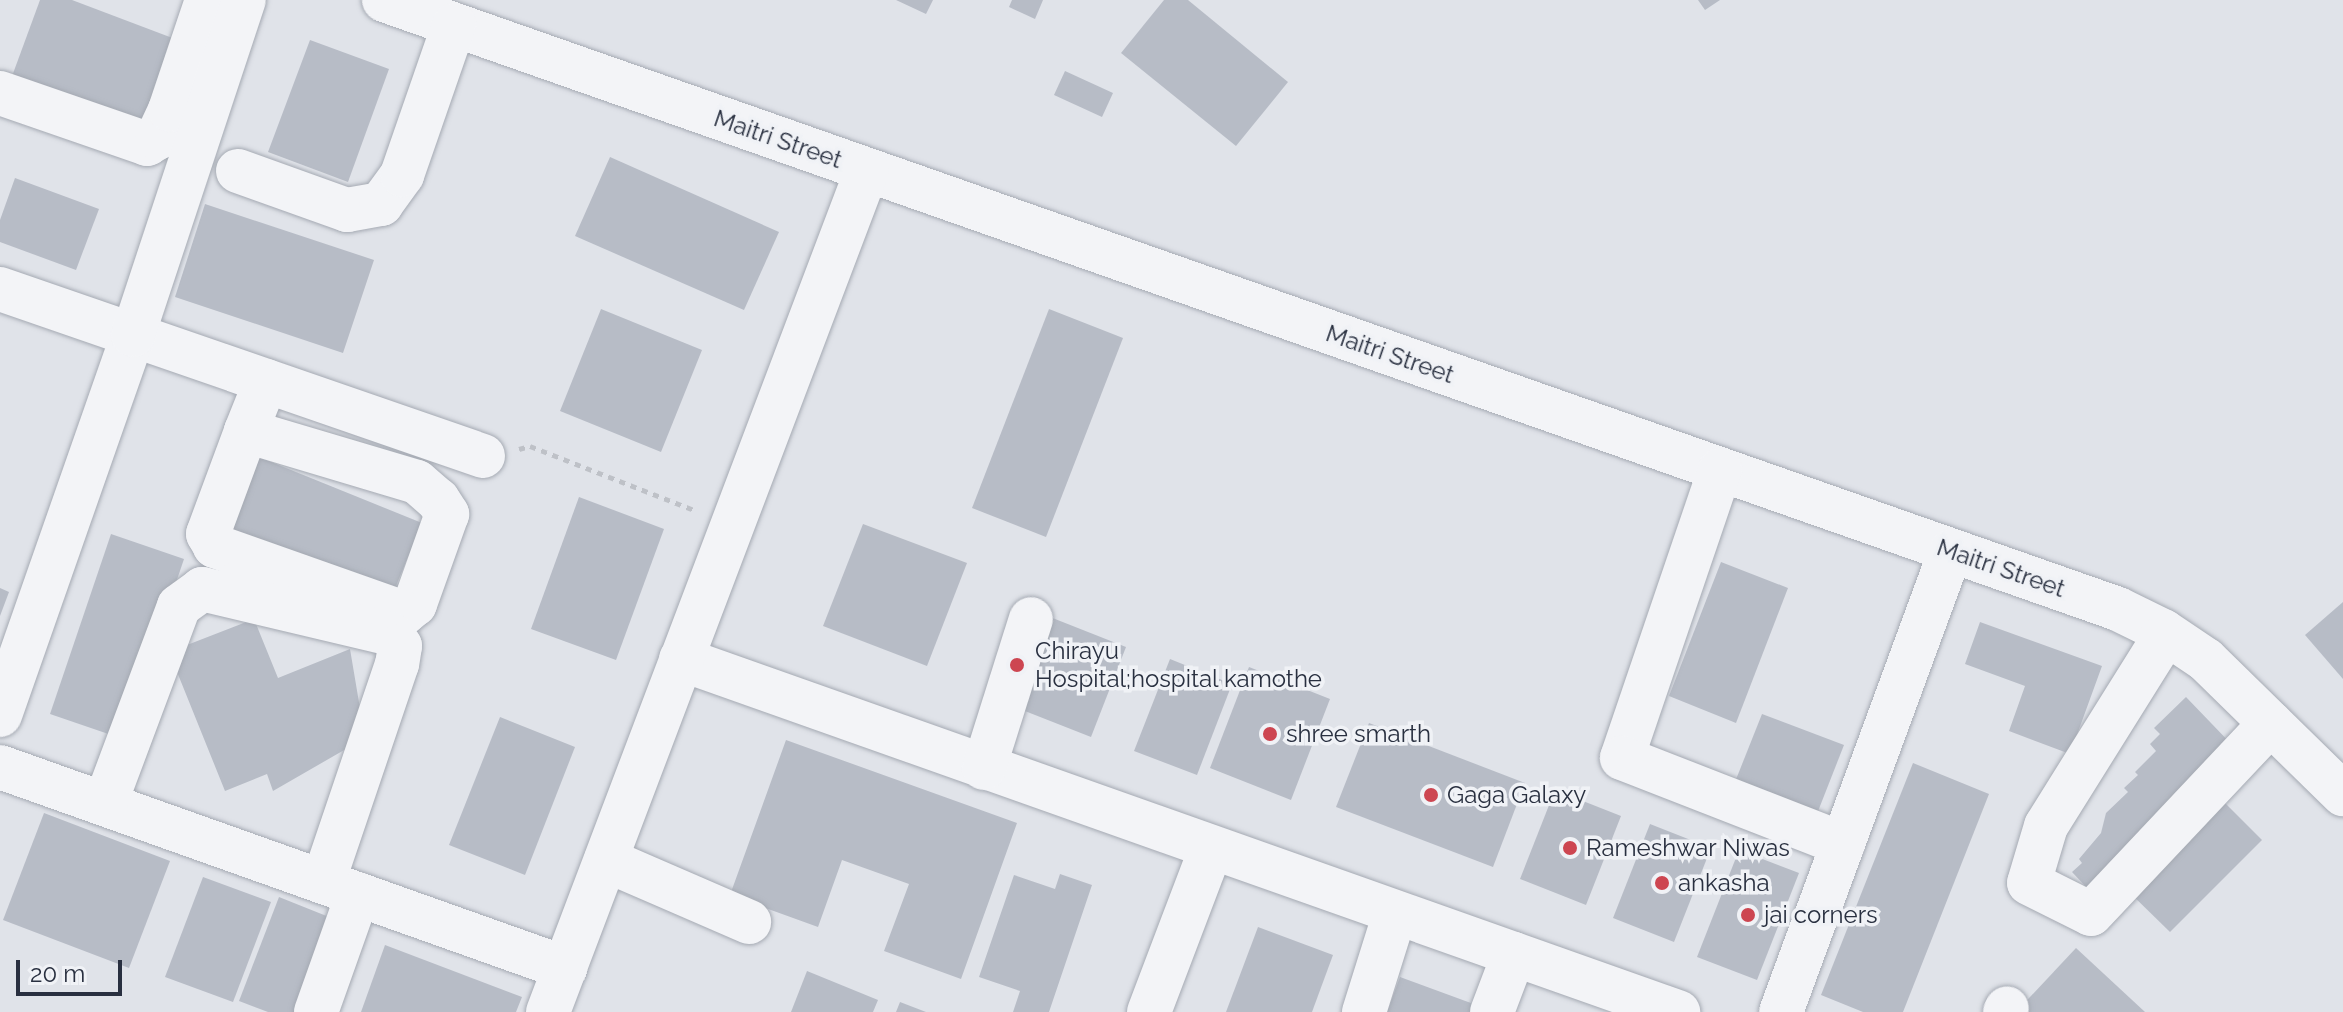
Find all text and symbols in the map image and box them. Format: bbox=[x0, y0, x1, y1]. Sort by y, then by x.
street label: Maitri Street bbox=[710, 104, 846, 174]
street label: Maitri Street bbox=[1322, 319, 1458, 389]
street label: Maitri Street bbox=[1933, 533, 2069, 603]
place label: Chirayu Hospital;hospital kamothe bbox=[1035, 637, 1323, 693]
marker: Chirayu Hospital;hospital kamothe bbox=[1006, 654, 1028, 676]
place label: shree smarth bbox=[1286, 720, 1431, 748]
marker: shree smarth bbox=[1261, 725, 1279, 743]
place label: Gaga Galaxy bbox=[1447, 781, 1586, 809]
marker: Gaga Galaxy bbox=[1422, 786, 1440, 804]
place label: Rameshwar Niwas bbox=[1586, 834, 1790, 862]
marker: Rameshwar Niwas bbox=[1561, 839, 1579, 857]
place label: ankasha bbox=[1678, 869, 1769, 897]
marker: ankasha bbox=[1653, 874, 1671, 892]
place label: jai corners bbox=[1764, 901, 1878, 929]
marker: jai corners bbox=[1739, 906, 1757, 924]
scale bar bbox=[20, 944, 126, 994]
text: 20 m bbox=[30, 959, 85, 988]

